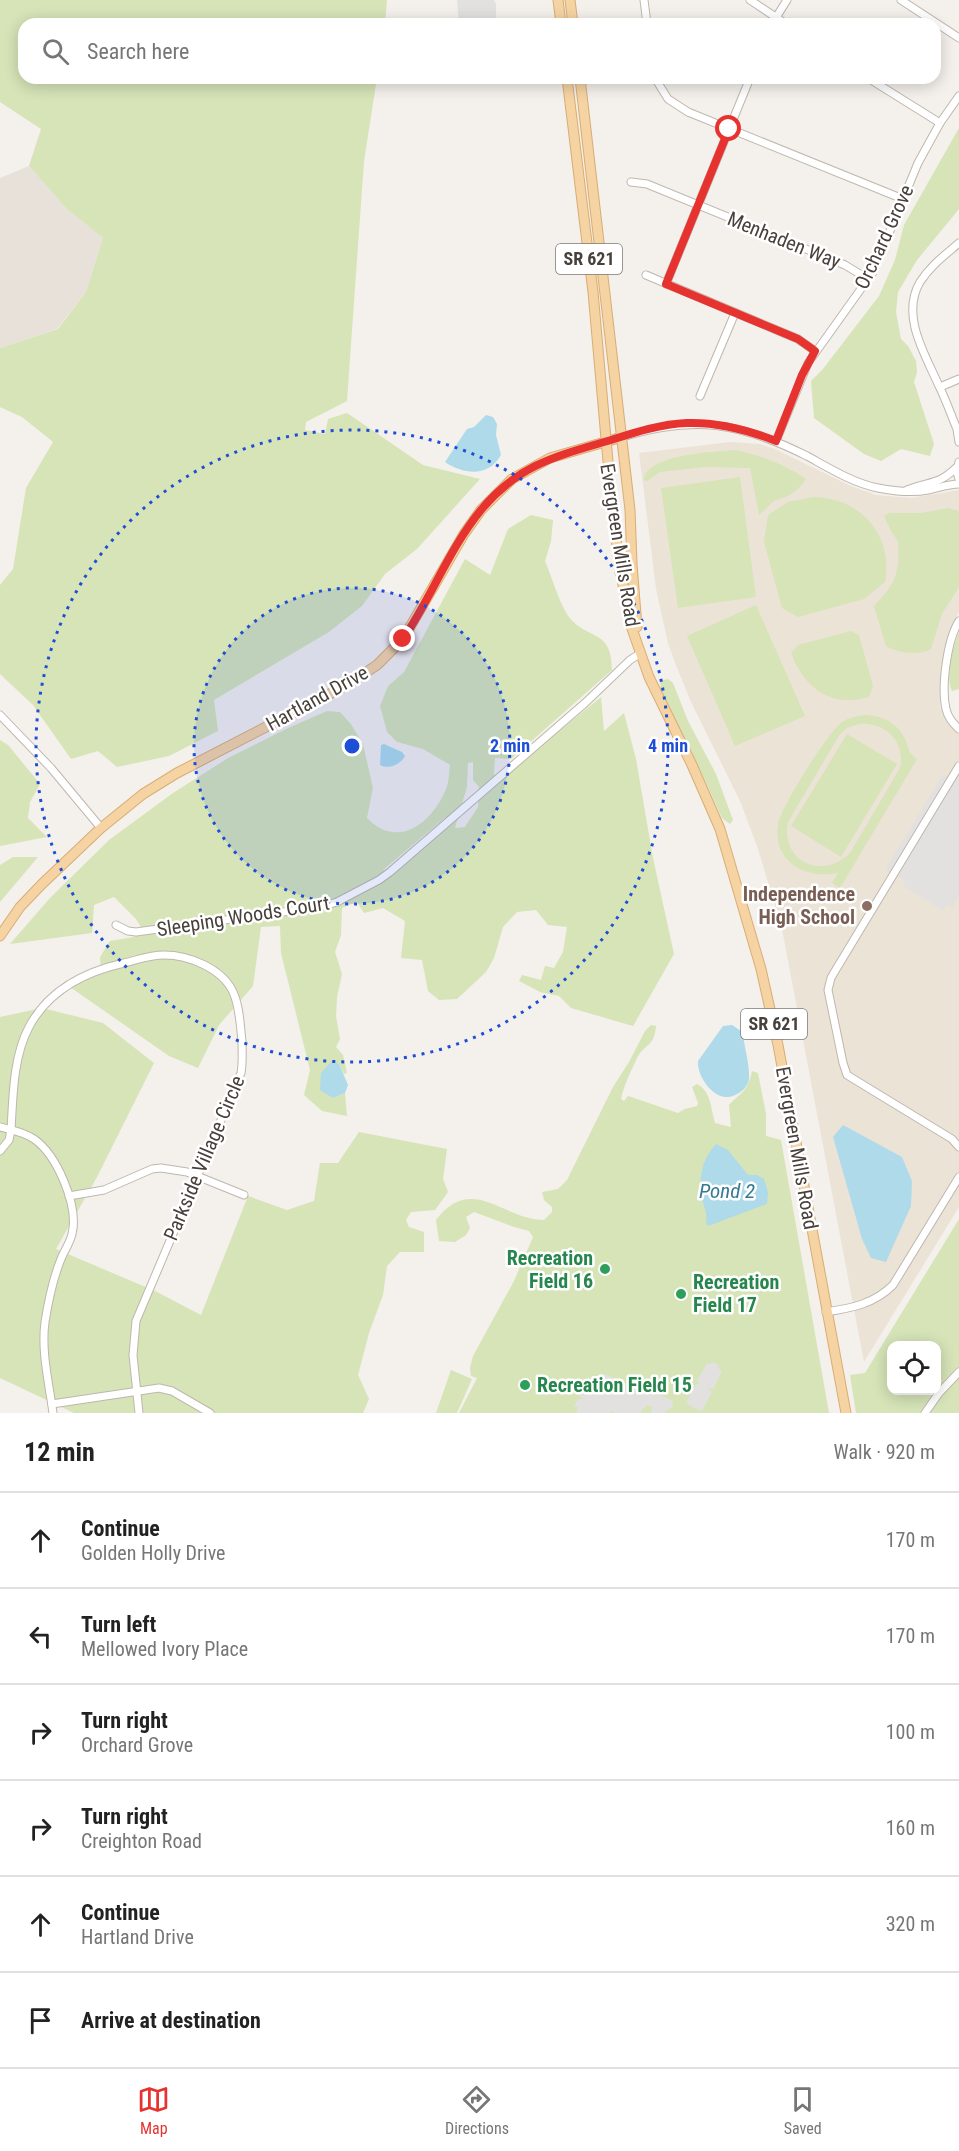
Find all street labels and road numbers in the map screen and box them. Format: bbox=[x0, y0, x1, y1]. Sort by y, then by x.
street label: Orchard Grove bbox=[849, 181, 919, 293]
street label: Menhaden Way bbox=[724, 206, 844, 274]
road number: SR 621 bbox=[556, 244, 622, 274]
street label: Evergreen Mills Road bbox=[595, 462, 645, 628]
street label: Hartland Drive bbox=[262, 660, 372, 736]
street label: Sleeping Woods Court bbox=[155, 890, 331, 942]
road number: SR 621 bbox=[741, 1009, 807, 1039]
street label: Evergreen Mills Road bbox=[771, 1065, 823, 1231]
street label: Parkside Village Circle bbox=[158, 1072, 250, 1244]

